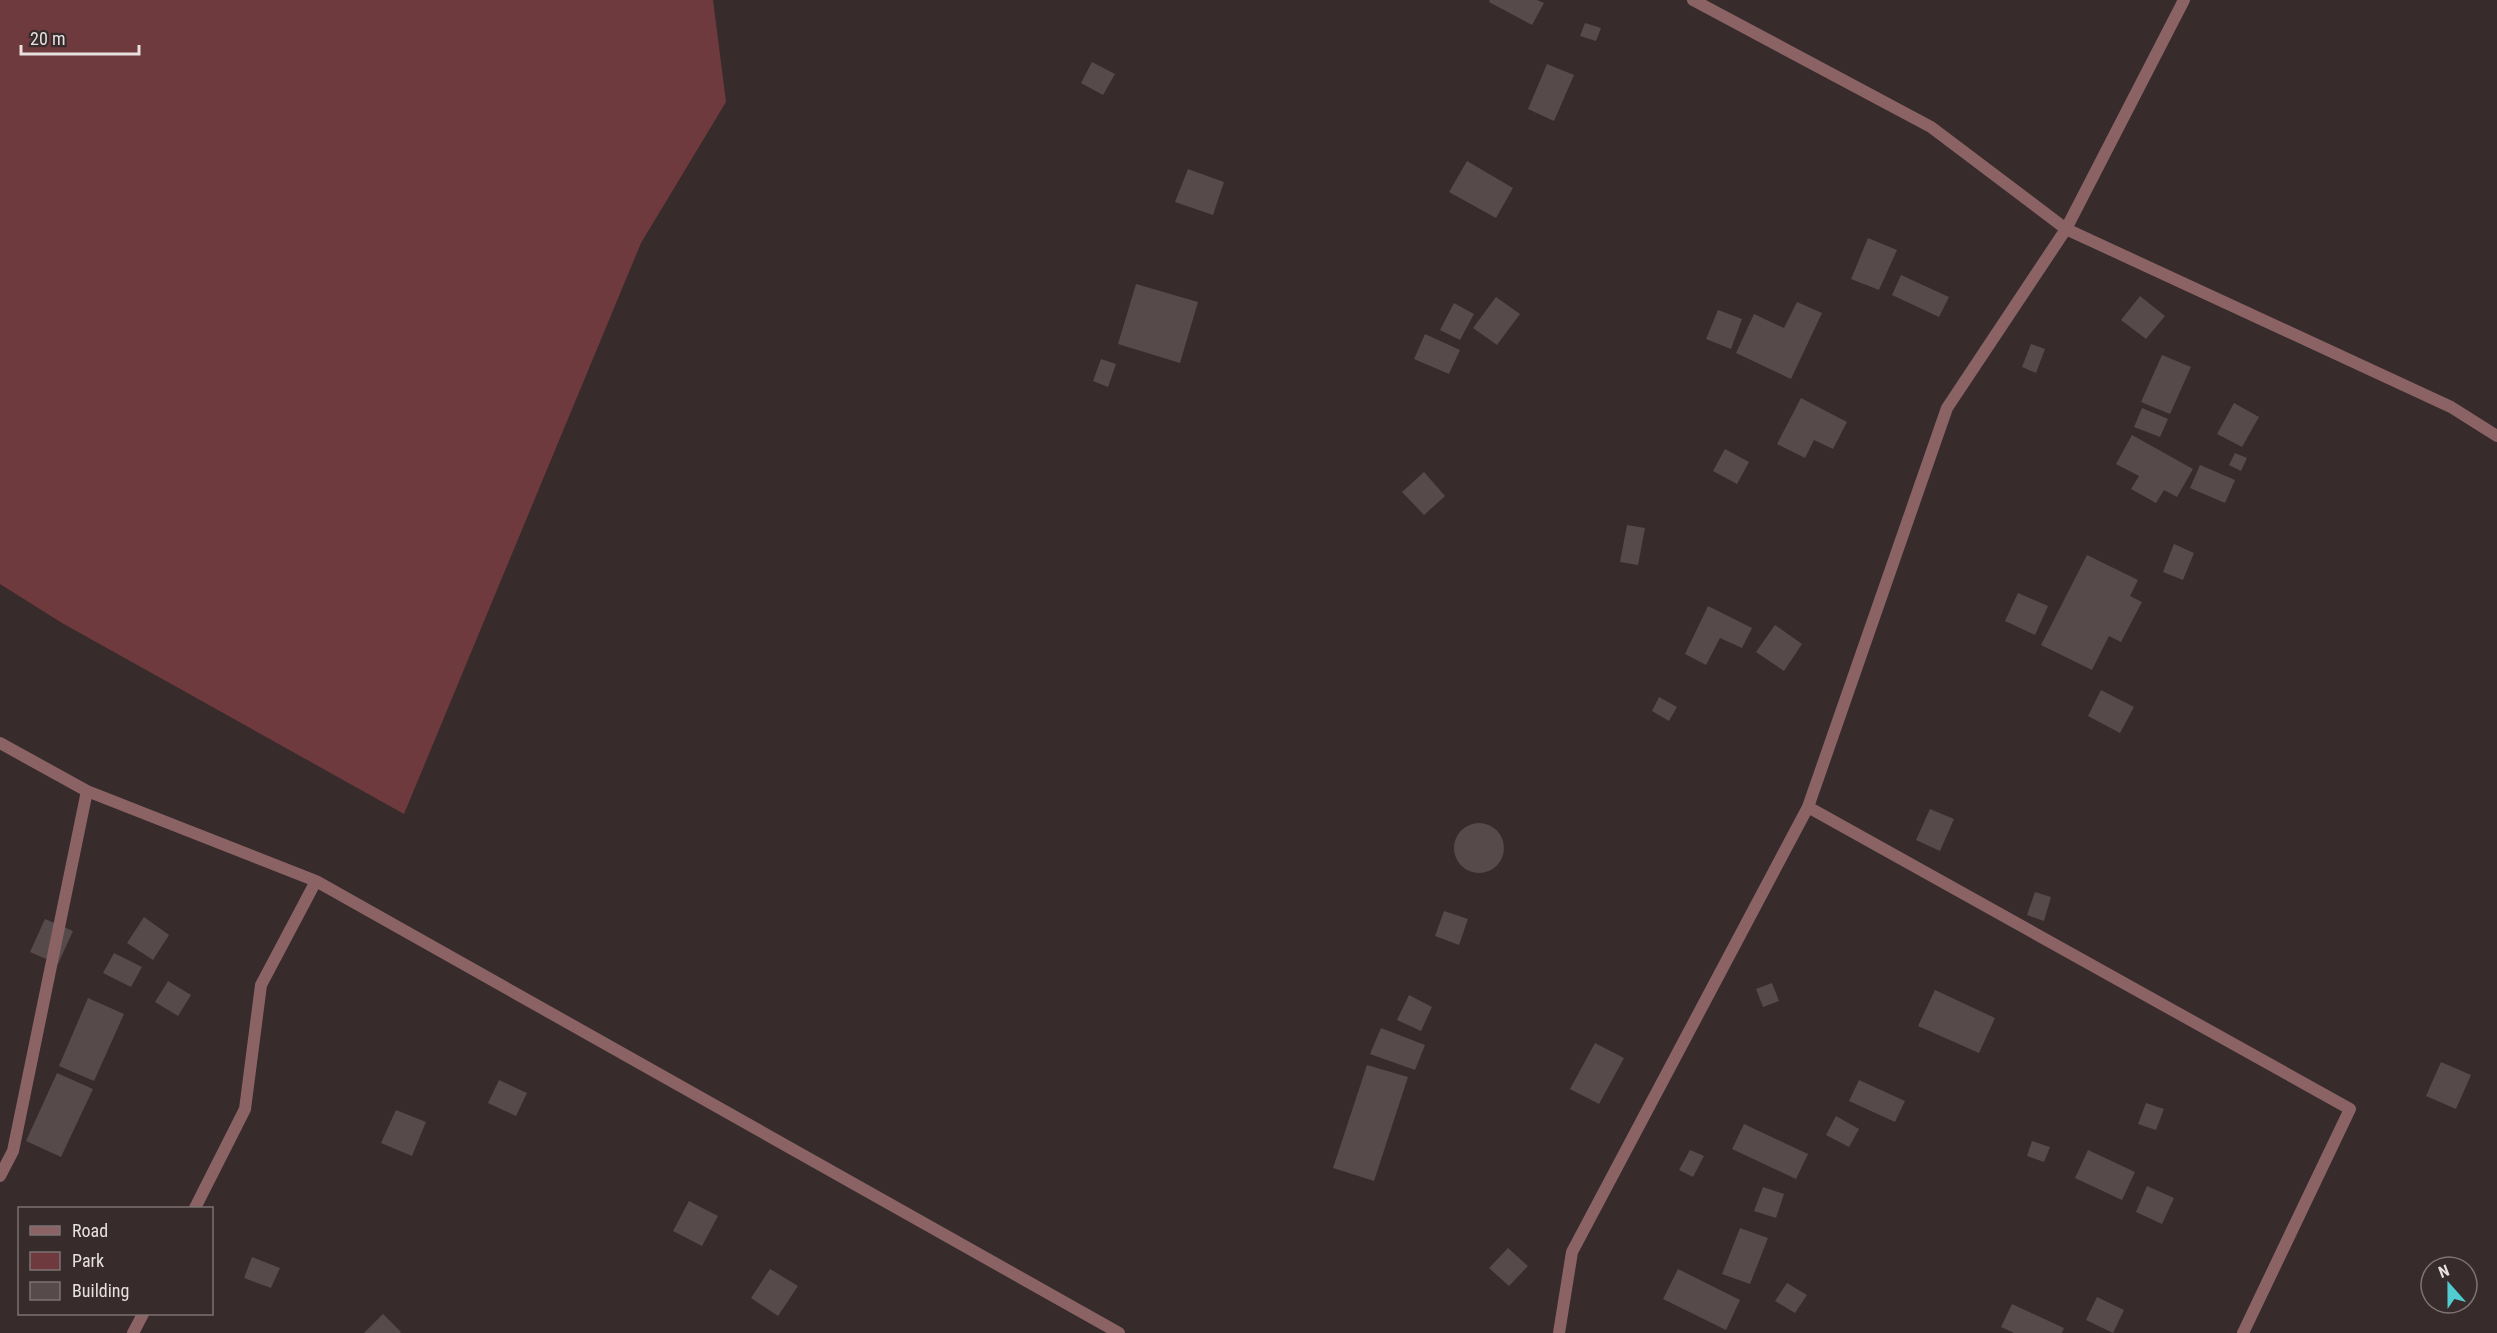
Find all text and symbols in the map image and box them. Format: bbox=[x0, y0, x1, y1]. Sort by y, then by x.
scale bar bbox=[21, 18, 140, 56]
text: 20 m bbox=[30, 28, 65, 49]
legend bbox=[18, 1207, 213, 1315]
text: Road bbox=[72, 1220, 108, 1241]
text: Park bbox=[72, 1250, 104, 1271]
north arrow bbox=[2419, 1255, 2479, 1315]
text: N bbox=[2436, 1261, 2452, 1282]
text: Building bbox=[72, 1280, 129, 1301]

